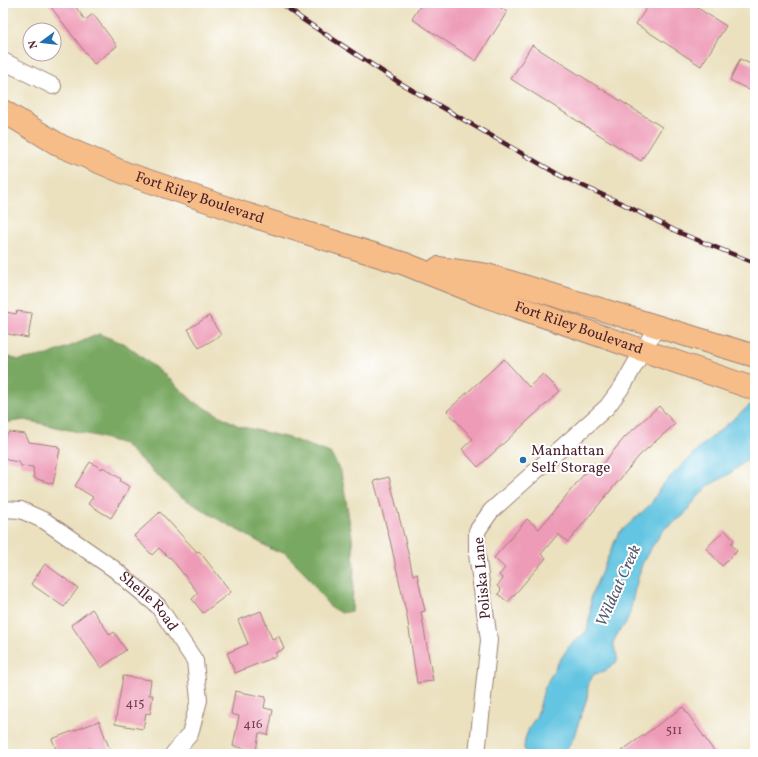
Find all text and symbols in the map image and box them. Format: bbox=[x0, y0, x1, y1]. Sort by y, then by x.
north arrow bbox=[22, 22, 62, 62]
text: N bbox=[26, 38, 42, 50]
street label: Fort Riley Boulevard bbox=[133, 167, 267, 229]
street label: Fort Riley Boulevard bbox=[512, 296, 646, 360]
place label: Manhattan Self Storage bbox=[531, 441, 610, 479]
marker: Manhattan Self Storage bbox=[518, 455, 528, 465]
street label: Poliska Lane bbox=[469, 536, 497, 620]
water label: Wildcat Creek bbox=[591, 541, 647, 630]
street label: Shelle Road bbox=[114, 567, 183, 636]
house number: 415 bbox=[125, 695, 145, 713]
house number: 416 bbox=[243, 716, 263, 734]
house number: 511 bbox=[666, 722, 682, 740]

